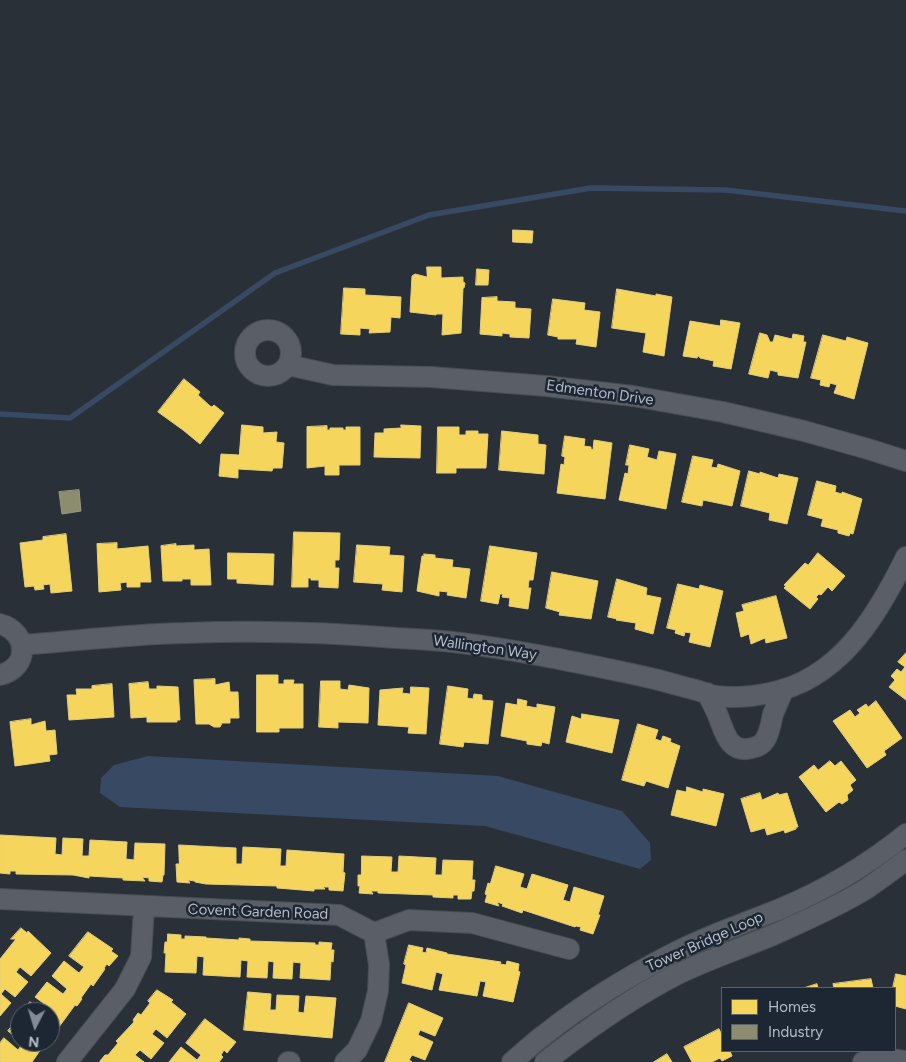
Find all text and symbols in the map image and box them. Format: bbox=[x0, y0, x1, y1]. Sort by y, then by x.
street label: Edmenton Drive bbox=[545, 377, 655, 409]
street label: Wallington Way bbox=[432, 632, 538, 664]
street label: Covent Garden Road bbox=[187, 901, 329, 923]
street label: Tower Bridge Loop bbox=[644, 908, 766, 976]
legend bbox=[721, 987, 896, 1052]
text: Homes bbox=[768, 998, 816, 1016]
north arrow bbox=[10, 1002, 60, 1052]
text: Industry bbox=[768, 1023, 823, 1041]
text: N bbox=[28, 1033, 40, 1050]

